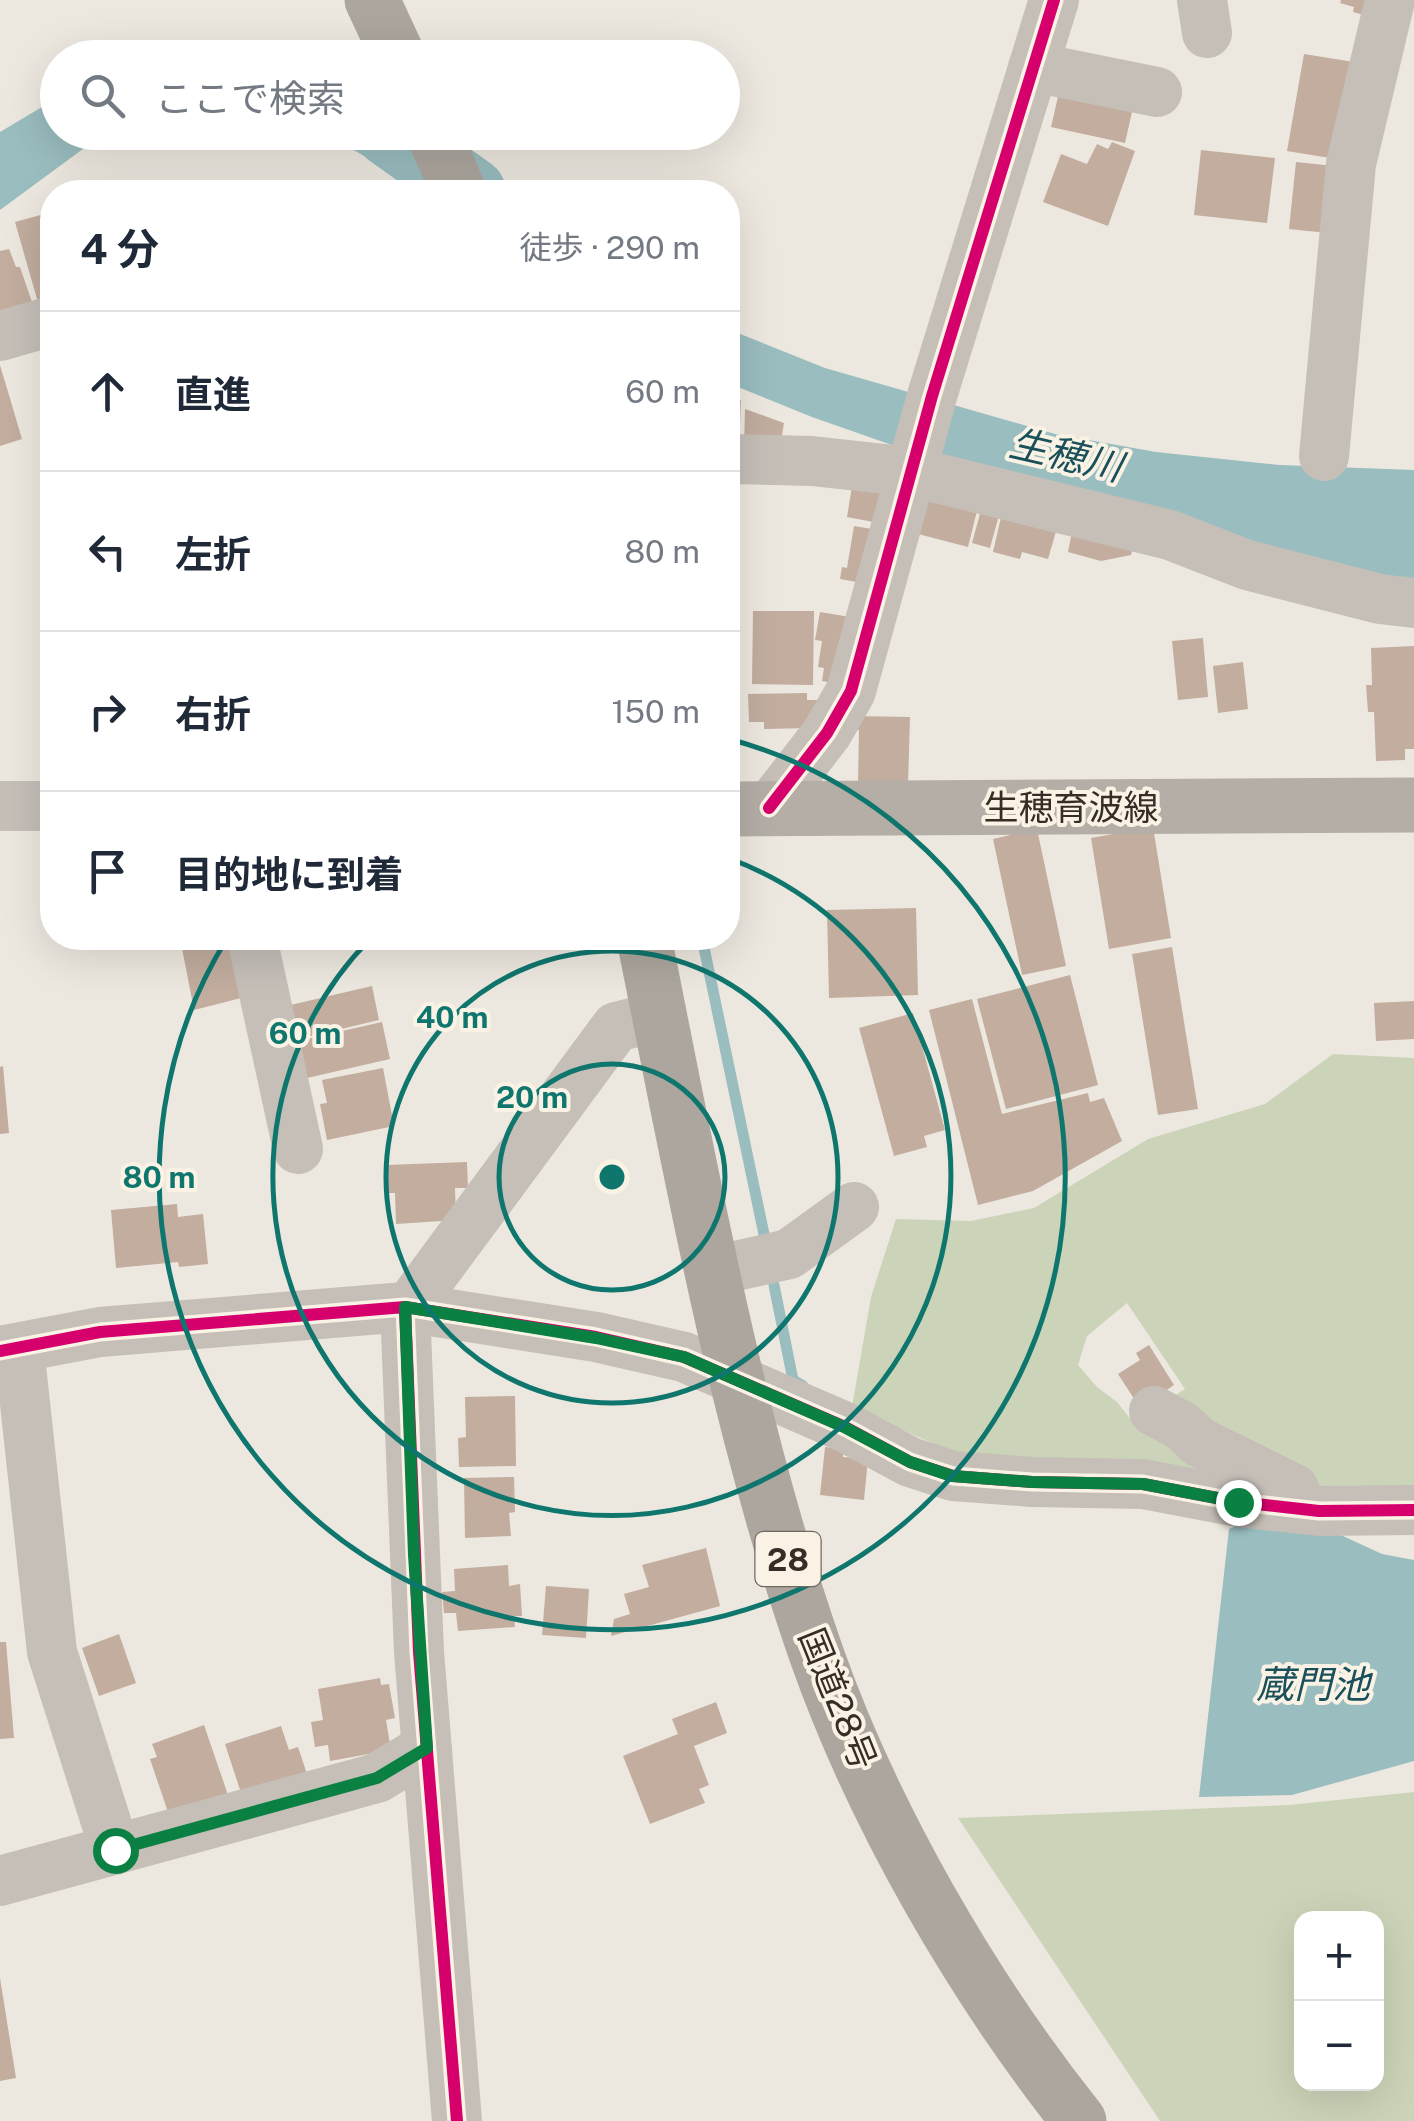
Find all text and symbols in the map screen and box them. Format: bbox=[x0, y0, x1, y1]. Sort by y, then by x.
search box bbox=[40, 40, 740, 150]
icon: search bbox=[75, 68, 130, 123]
text: ここで検索 bbox=[155, 76, 345, 121]
text: 4 分 bbox=[80, 224, 159, 273]
text: 徒歩 · 290 m bbox=[519, 229, 700, 266]
icon: ahead bbox=[80, 364, 135, 419]
text: 直進 bbox=[175, 372, 251, 417]
text: 60 m bbox=[625, 373, 700, 410]
water label: 生穂川 bbox=[1005, 420, 1130, 491]
icon: left bbox=[80, 524, 135, 579]
text: 左折 bbox=[175, 532, 251, 577]
text: 80 m bbox=[624, 533, 700, 570]
icon: right bbox=[80, 684, 135, 739]
text: 右折 bbox=[175, 692, 251, 737]
text: 150 m bbox=[611, 693, 700, 730]
street label: 生穂育波線 bbox=[983, 787, 1159, 828]
icon: arrive bbox=[80, 844, 135, 899]
text: 目的地に到着 bbox=[175, 852, 403, 897]
text: 40 m bbox=[416, 999, 488, 1035]
text: 60 m bbox=[269, 1015, 341, 1051]
text: 20 m bbox=[496, 1079, 568, 1115]
text: 80 m bbox=[122, 1159, 196, 1195]
centre of rings bbox=[594, 1159, 630, 1195]
route end bbox=[1216, 1480, 1262, 1526]
road number: 28 bbox=[756, 1532, 820, 1586]
street label: 国道28号 bbox=[791, 1622, 885, 1776]
water label: 蔵門池 bbox=[1256, 1662, 1374, 1707]
route start bbox=[93, 1828, 139, 1874]
map controls bbox=[1294, 1911, 1384, 2091]
button: + bbox=[1294, 1911, 1384, 2001]
button: − bbox=[1294, 2001, 1384, 2091]

